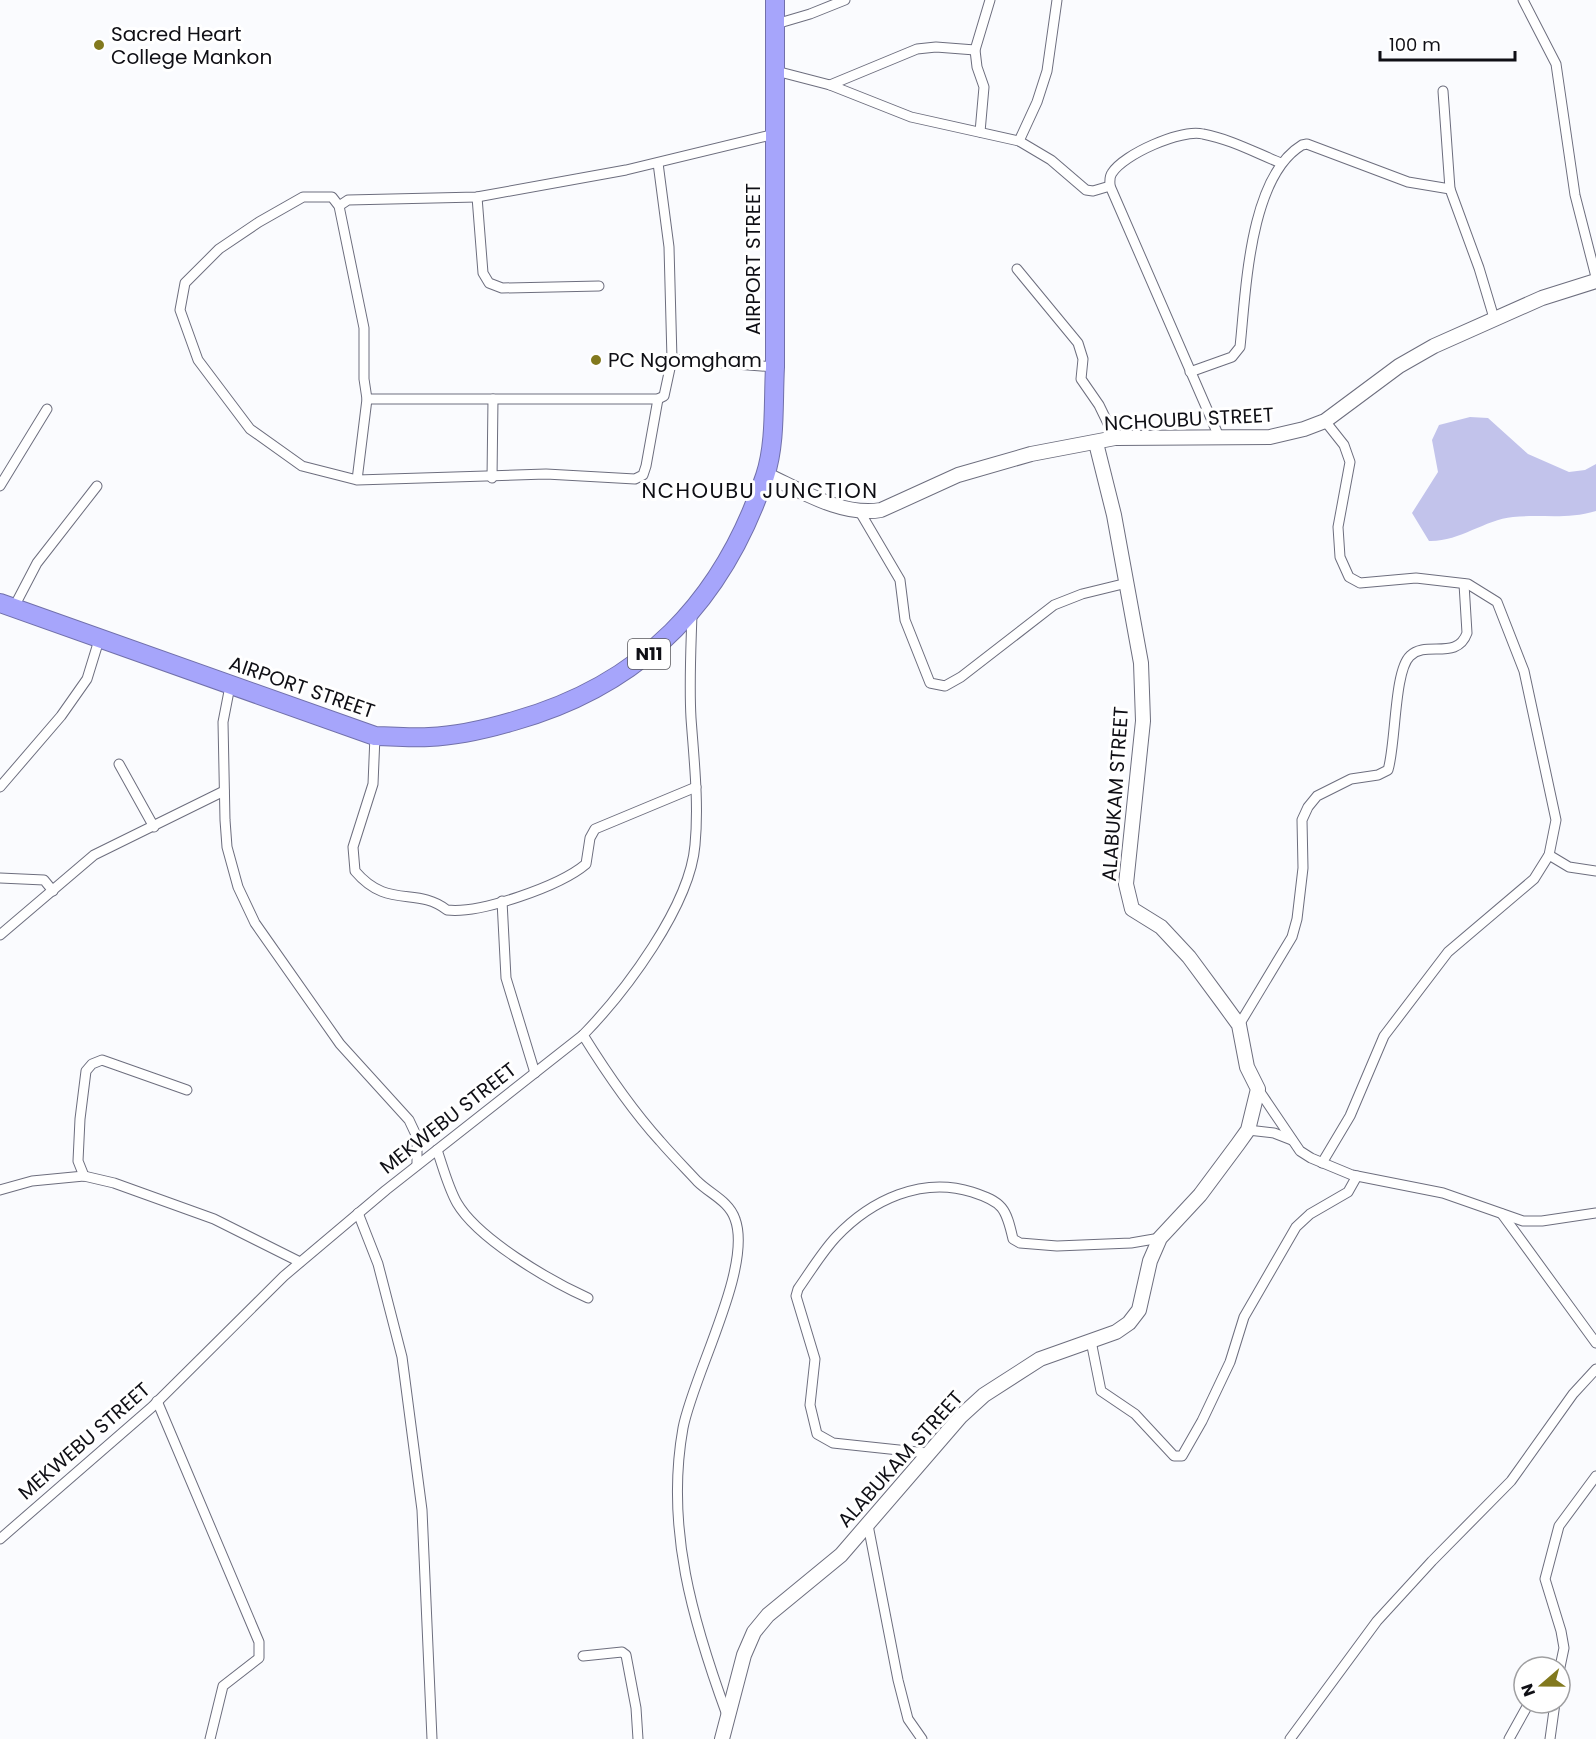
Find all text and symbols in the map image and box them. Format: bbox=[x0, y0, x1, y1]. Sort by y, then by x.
place label: Sacred Heart College Mankon bbox=[111, 20, 272, 71]
scale bar bbox=[1380, 24, 1515, 62]
text: 100 m bbox=[1389, 32, 1441, 57]
marker: Sacred Heart College Mankon bbox=[92, 38, 106, 52]
street label: AIRPORT STREET bbox=[739, 183, 767, 335]
place label: PC Ngomgham bbox=[608, 346, 762, 374]
marker: PC Ngomgham bbox=[589, 353, 603, 367]
street label: NCHOUBU STREET bbox=[1104, 401, 1275, 437]
district label: NCHOUBU JUNCTION bbox=[642, 476, 878, 505]
road number: N11 bbox=[628, 639, 670, 669]
street label: AIRPORT STREET bbox=[225, 649, 379, 725]
street label: ALABUKAM STREET bbox=[1095, 705, 1135, 882]
street label: MEKWEBU STREET bbox=[374, 1056, 522, 1180]
street label: MEKWEBU STREET bbox=[12, 1376, 156, 1506]
street label: ALABUKAM STREET bbox=[831, 1384, 969, 1534]
north arrow bbox=[1512, 1655, 1572, 1715]
text: N bbox=[1516, 1680, 1541, 1700]

